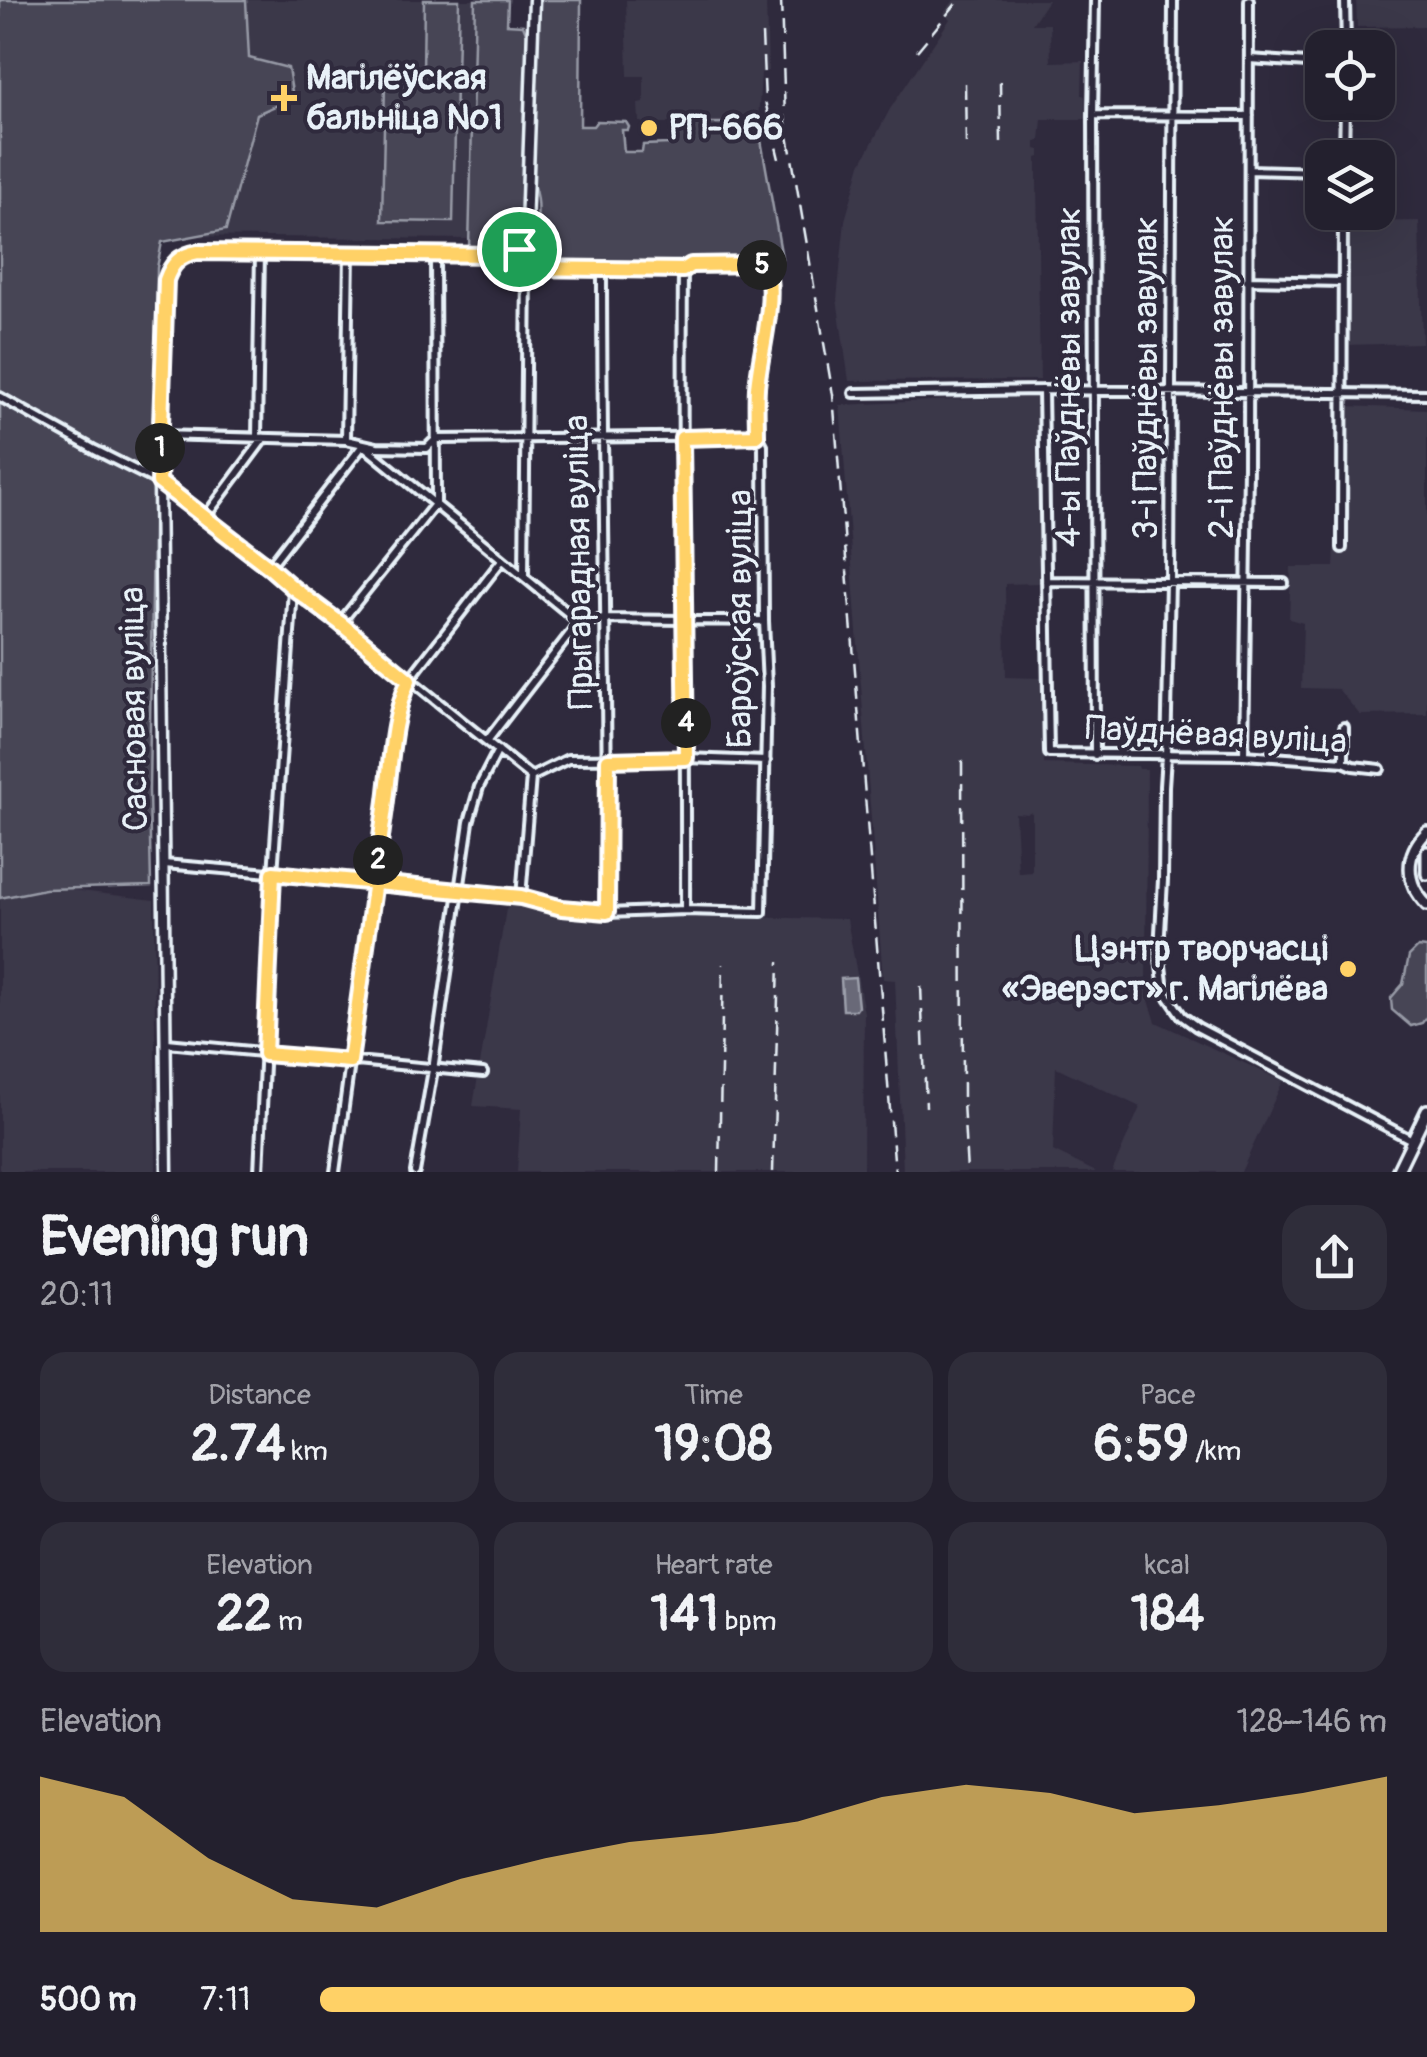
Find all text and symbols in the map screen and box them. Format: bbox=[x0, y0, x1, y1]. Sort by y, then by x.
map controls bbox=[1305, 30, 1395, 230]
button: locate bbox=[1305, 30, 1395, 120]
place label: Магілёўская бальніца №1 bbox=[306, 56, 503, 140]
marker: Магілёўская бальніца №1 bbox=[271, 85, 297, 111]
place label: РП-666 bbox=[669, 106, 783, 150]
marker: РП-666 bbox=[638, 117, 660, 139]
button: layers bbox=[1305, 140, 1395, 230]
pin bbox=[477, 207, 562, 292]
street label: 4-ы Паўднёвы завулак bbox=[1047, 207, 1091, 547]
street label: 2-і Паўднёвы завулак bbox=[1200, 215, 1244, 539]
street label: 3-і Паўднёвы завулак bbox=[1124, 216, 1168, 540]
icon: arrive bbox=[492, 222, 547, 277]
pin: 5 bbox=[737, 240, 787, 290]
text: 5 bbox=[754, 247, 770, 282]
street label: Прыгарадная вуліца bbox=[554, 414, 604, 710]
pin: 1 bbox=[135, 423, 185, 473]
text: 1 bbox=[155, 430, 165, 465]
street label: Бароўская вуліца bbox=[718, 490, 762, 748]
street label: Сасновая вуліца bbox=[110, 586, 158, 832]
pin: 4 bbox=[661, 698, 711, 748]
text: 4 bbox=[678, 705, 694, 740]
street label: Паўднёвая вуліца bbox=[1084, 706, 1348, 764]
pin: 2 bbox=[353, 835, 403, 885]
text: 2 bbox=[370, 842, 386, 877]
place label: Цэнтр творчасці «Эверэст» г. Магілёва bbox=[1002, 927, 1328, 1011]
marker: Цэнтр творчасці «Эверэст» г. Магілёва bbox=[1337, 958, 1359, 980]
text: Evening run bbox=[40, 1203, 309, 1272]
button: share bbox=[1282, 1205, 1387, 1310]
text: 20:11 bbox=[40, 1275, 113, 1315]
text: Distance bbox=[208, 1378, 311, 1413]
text: Time bbox=[684, 1378, 743, 1413]
text: Pace bbox=[1140, 1378, 1195, 1413]
text: 2.74 bbox=[191, 1413, 285, 1476]
text: 19:08 bbox=[655, 1413, 773, 1476]
text: 6:59 bbox=[1094, 1413, 1189, 1476]
text: km bbox=[285, 1434, 328, 1469]
text: /km bbox=[1189, 1434, 1241, 1469]
text: Elevation bbox=[206, 1548, 313, 1583]
text: Heart rate bbox=[654, 1548, 773, 1583]
text: kcal bbox=[1145, 1548, 1190, 1583]
text: 22 bbox=[216, 1583, 272, 1646]
text: 141 bbox=[650, 1583, 719, 1646]
text: 184 bbox=[1131, 1583, 1204, 1646]
text: m bbox=[272, 1604, 303, 1639]
text: bpm bbox=[719, 1604, 777, 1639]
text: Elevation bbox=[40, 1702, 162, 1742]
text: 128–146 m bbox=[1237, 1702, 1387, 1742]
text: 500 m bbox=[40, 1980, 136, 2020]
text: 7:11 bbox=[200, 1980, 251, 2020]

